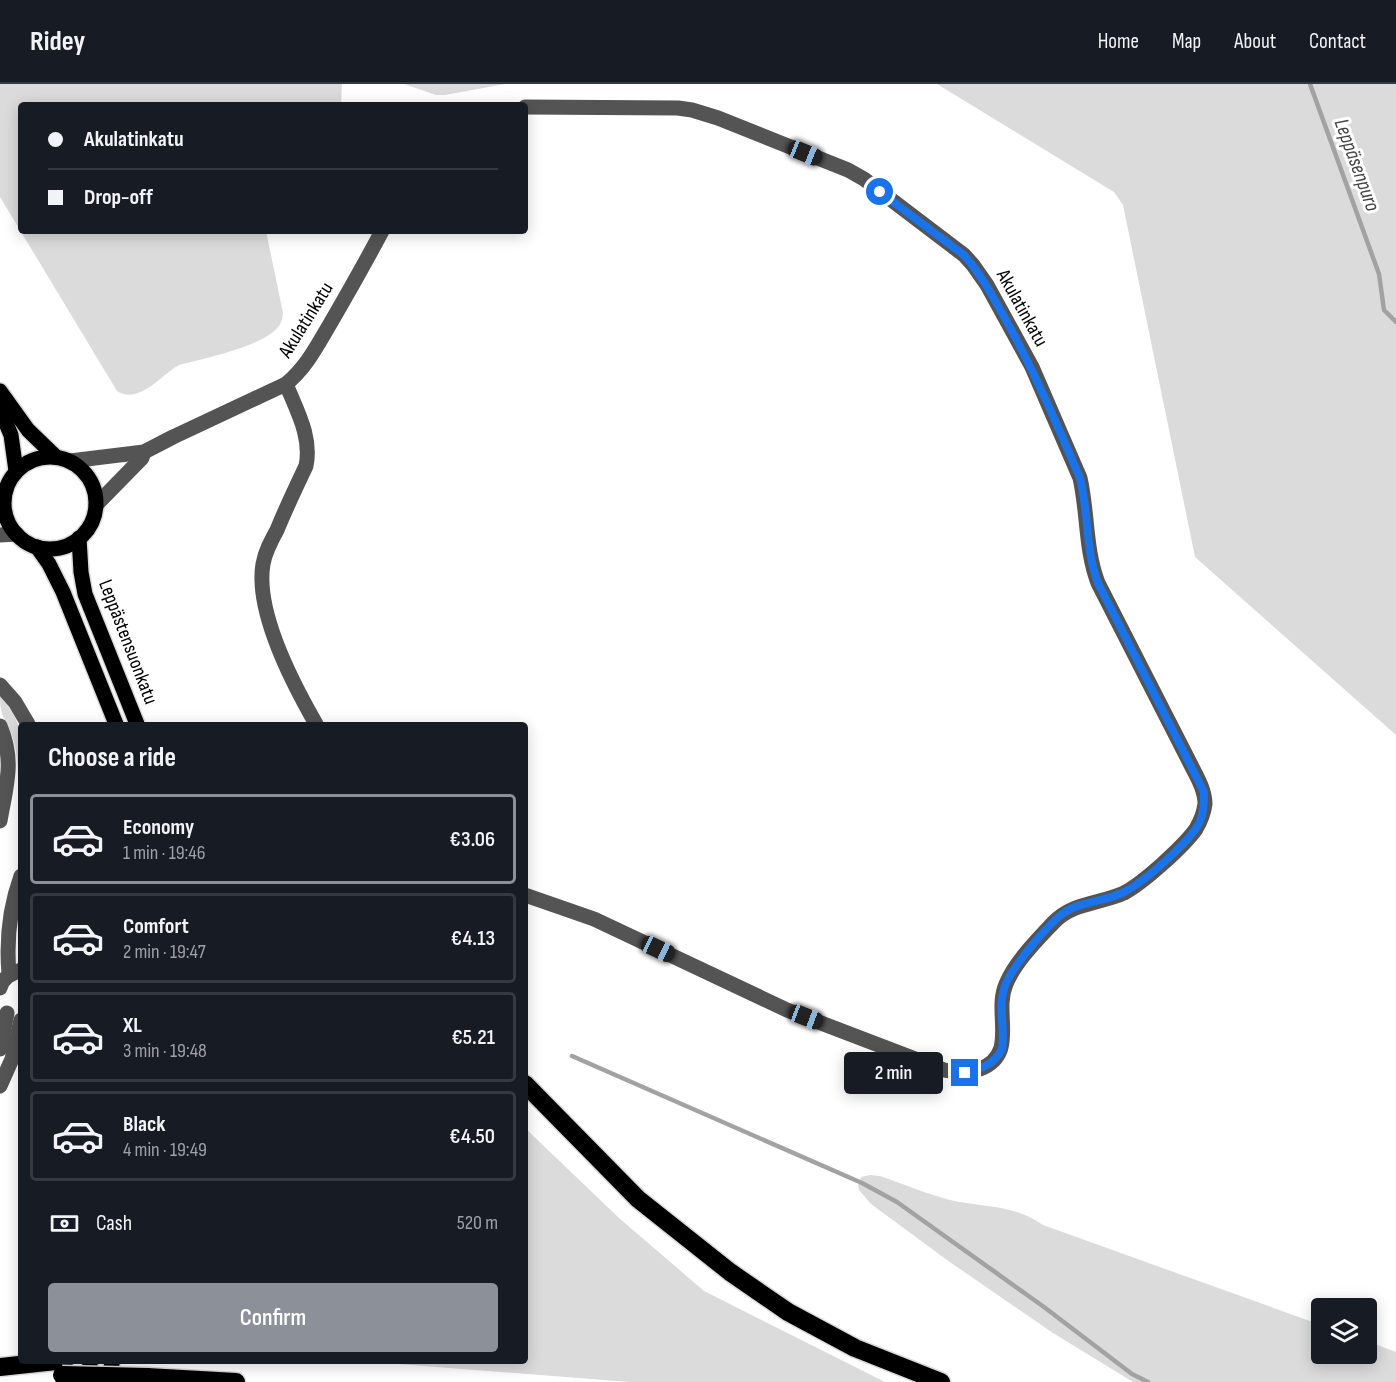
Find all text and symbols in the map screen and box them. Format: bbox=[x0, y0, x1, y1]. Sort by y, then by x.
text: Ridey bbox=[30, 25, 85, 58]
text: Home bbox=[1098, 29, 1139, 54]
text: Map bbox=[1172, 29, 1201, 54]
text: About bbox=[1234, 29, 1276, 54]
text: Contact bbox=[1309, 29, 1366, 54]
water label: Leppäsenpuro bbox=[1329, 115, 1385, 215]
text: Akulatinkatu bbox=[84, 126, 184, 153]
car bbox=[785, 138, 825, 168]
route start bbox=[866, 178, 893, 205]
text: Drop-off bbox=[84, 184, 153, 211]
street label: Akulatinkatu bbox=[991, 264, 1053, 351]
street label: Akulatinkatu bbox=[273, 278, 339, 363]
street label: Leppästensuonkatu bbox=[93, 576, 163, 708]
text: Choose a ride bbox=[48, 742, 176, 774]
icon: car bbox=[51, 812, 105, 866]
text: Economy bbox=[123, 814, 194, 841]
text: €3.06 bbox=[450, 826, 495, 853]
text: 1 min · 19:46 bbox=[123, 841, 205, 865]
icon: car bbox=[51, 911, 105, 965]
text: Comfort bbox=[123, 913, 189, 940]
text: €4.13 bbox=[451, 925, 495, 952]
car bbox=[638, 933, 678, 965]
text: 2 min · 19:47 bbox=[123, 940, 206, 964]
car bbox=[786, 1002, 826, 1032]
icon: car bbox=[51, 1010, 105, 1064]
text: XL bbox=[123, 1012, 142, 1039]
text: €5.21 bbox=[451, 1024, 495, 1051]
text: 3 min · 19:48 bbox=[123, 1039, 207, 1063]
callout: 2 min bbox=[845, 1052, 944, 1094]
route end bbox=[951, 1059, 978, 1086]
text: 2 min bbox=[875, 1061, 912, 1085]
icon: car bbox=[51, 1109, 105, 1163]
text: Black bbox=[123, 1111, 165, 1138]
text: €4.50 bbox=[449, 1123, 495, 1150]
text: 4 min · 19:49 bbox=[123, 1138, 207, 1162]
icon: cash bbox=[48, 1207, 81, 1240]
text: Cash bbox=[96, 1210, 132, 1237]
text: 520 m bbox=[457, 1211, 498, 1235]
button: Confirm bbox=[48, 1283, 498, 1352]
map controls bbox=[1311, 1298, 1377, 1364]
button: layers bbox=[1311, 1298, 1377, 1364]

